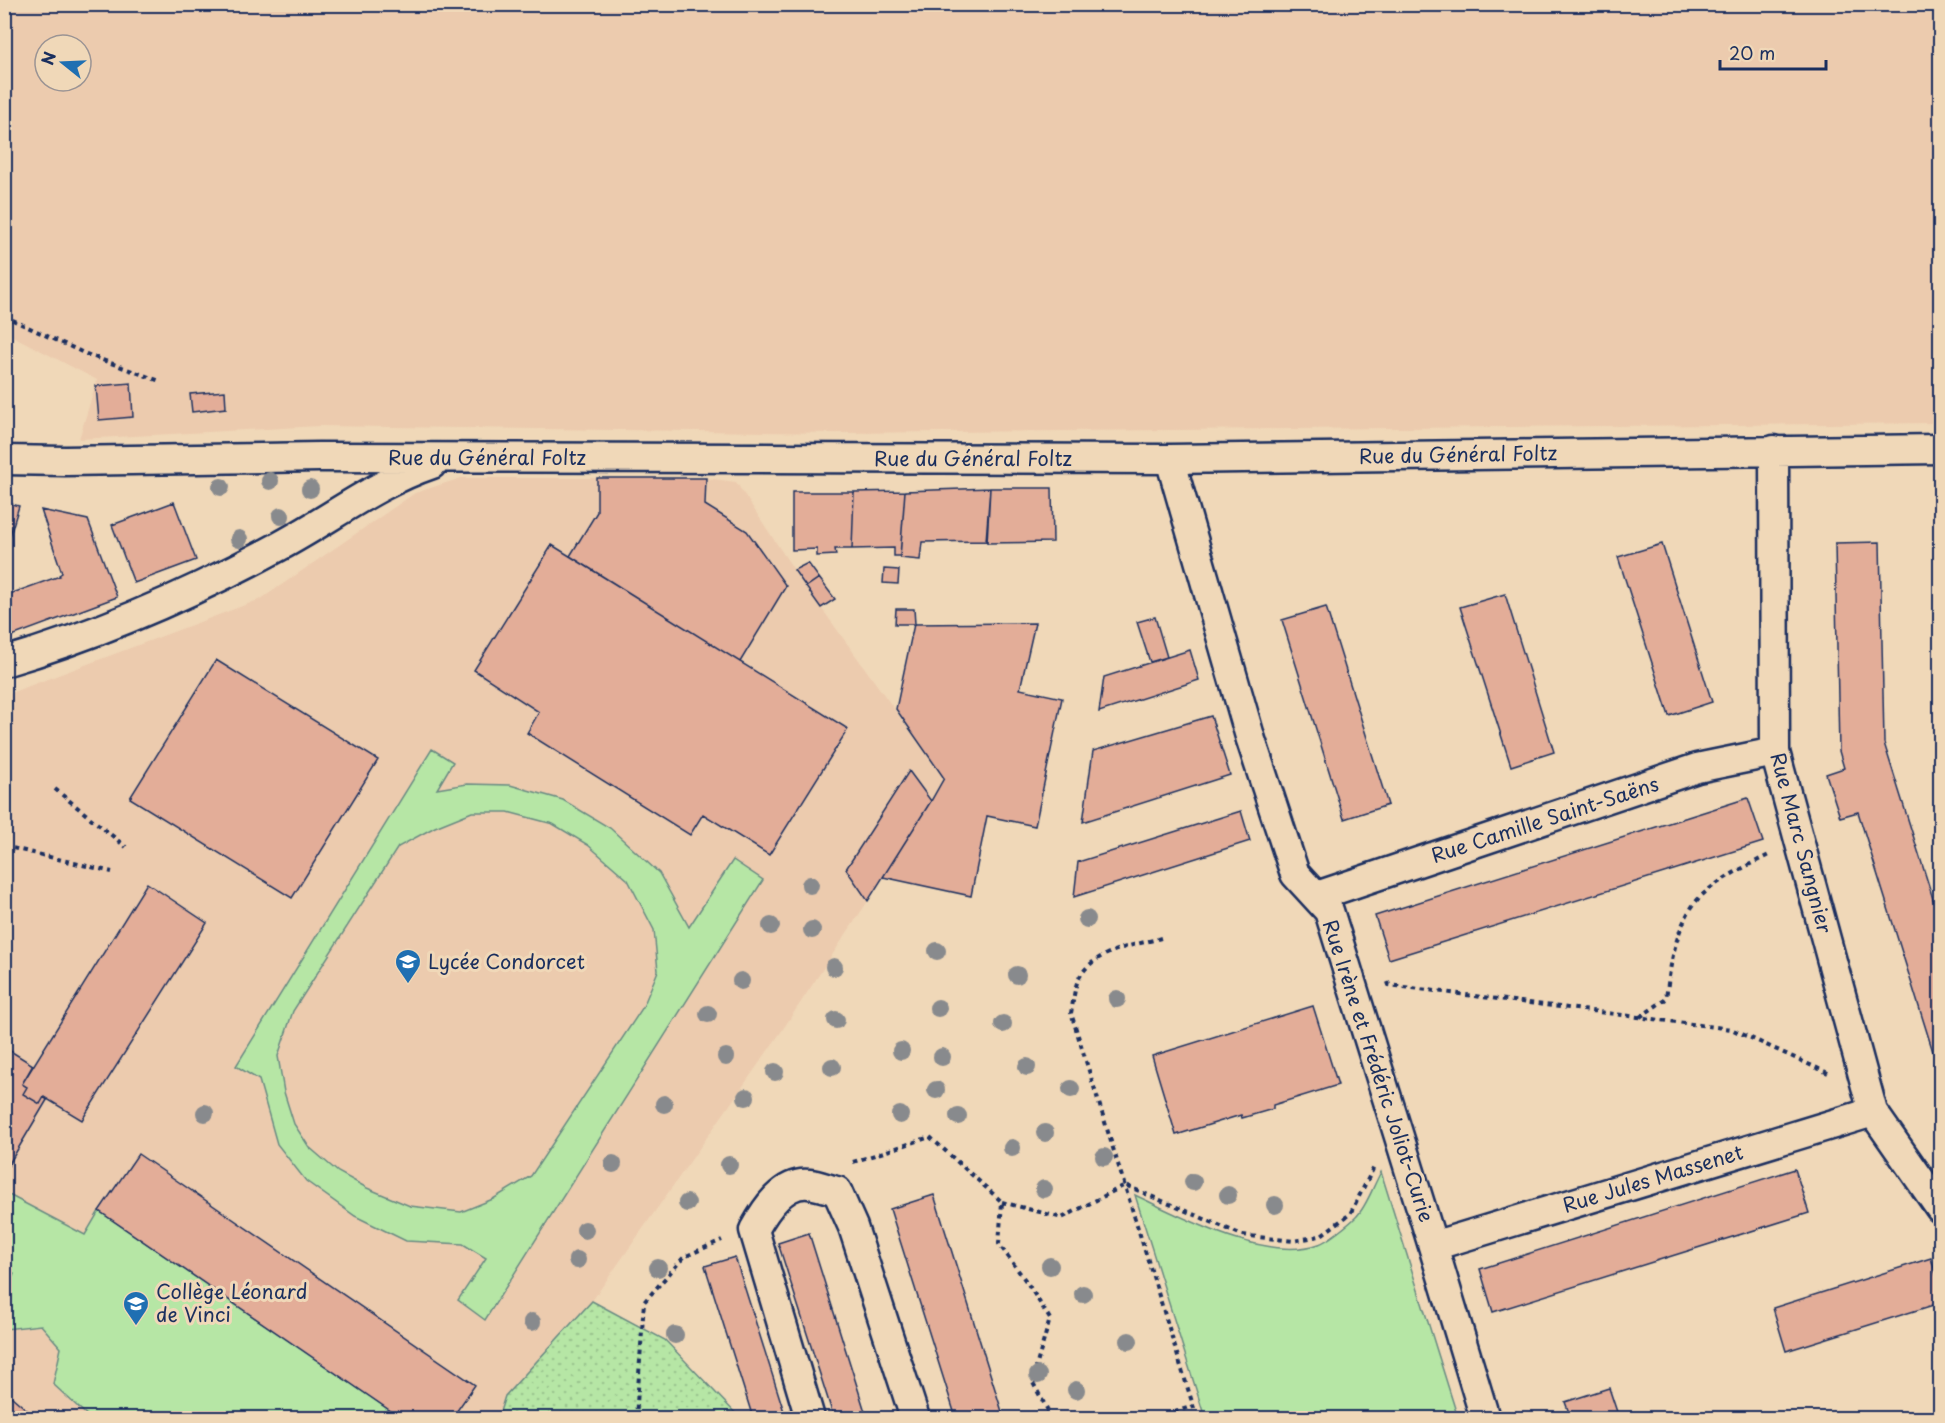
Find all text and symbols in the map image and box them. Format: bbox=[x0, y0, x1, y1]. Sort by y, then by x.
north arrow bbox=[33, 33, 93, 93]
scale bar bbox=[1720, 33, 1826, 71]
text: 20 m bbox=[1729, 39, 1775, 66]
text: N bbox=[34, 48, 61, 68]
street label: Rue du Général Foltz bbox=[1359, 437, 1557, 471]
street label: Rue du Général Foltz bbox=[388, 442, 586, 472]
street label: Rue du Général Foltz bbox=[874, 443, 1072, 473]
street label: Rue Marc Sangnier bbox=[1763, 749, 1841, 937]
street label: Rue Camille Saint-Saëns bbox=[1427, 768, 1662, 870]
street label: Rue Irène et Frédéric Joliot-Curie bbox=[1316, 916, 1442, 1226]
place label: Lycée Condorcet bbox=[428, 946, 585, 976]
school or university icon: Lycée Condorcet bbox=[393, 947, 423, 985]
street label: Rue Jules Massenet bbox=[1559, 1136, 1747, 1220]
place label: Collège Léonard de Vinci bbox=[156, 1276, 307, 1329]
school or university icon: Collège Léonard de Vinci bbox=[121, 1289, 151, 1327]

